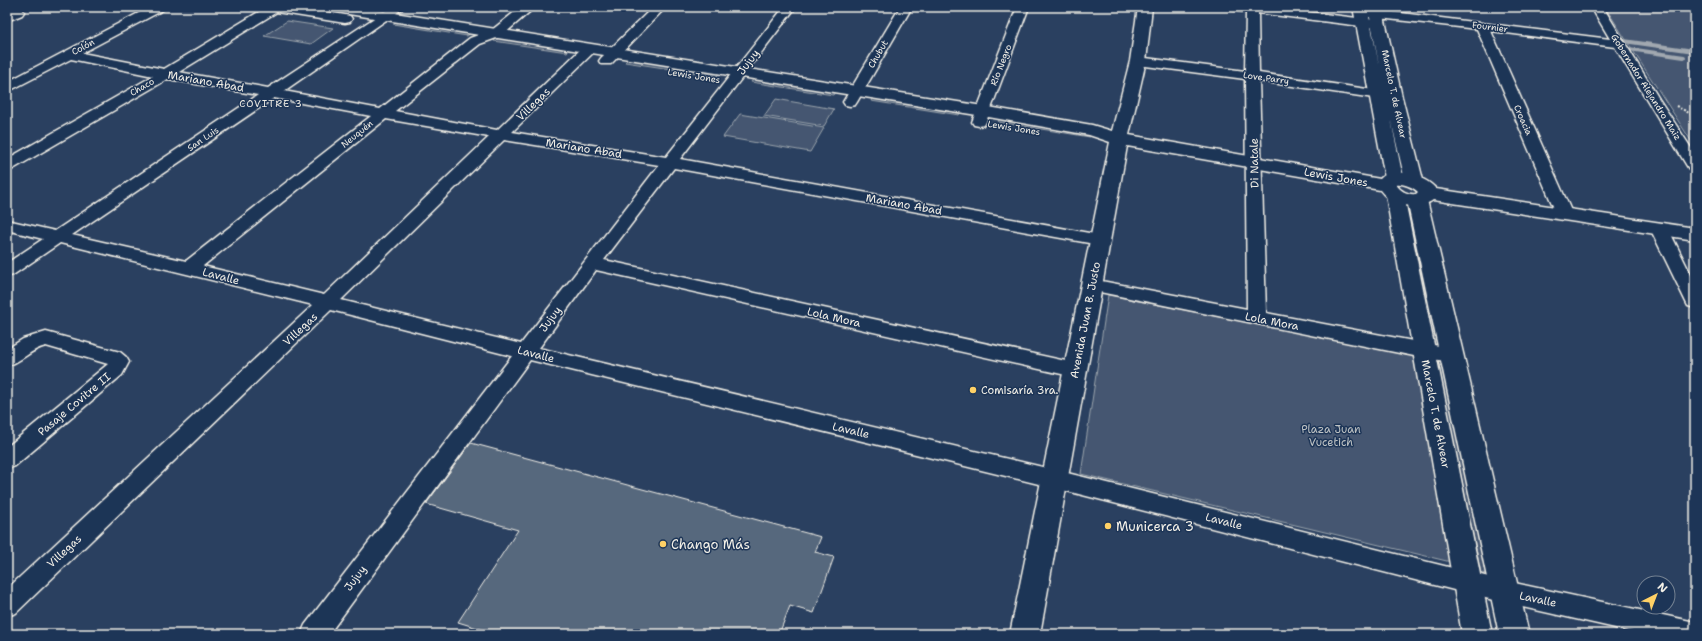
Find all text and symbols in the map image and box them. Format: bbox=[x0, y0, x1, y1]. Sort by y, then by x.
street label: Fournier bbox=[1471, 19, 1509, 35]
street label: Gobernador Alejandro Maiz bbox=[1608, 32, 1684, 142]
street label: Colón bbox=[69, 36, 97, 58]
street label: Chubut bbox=[865, 38, 891, 70]
street label: Río Negro bbox=[988, 43, 1014, 87]
street label: Jujuy bbox=[734, 46, 763, 78]
street label: Marcelo T. de Alvear bbox=[1379, 49, 1409, 139]
street label: Lewis Jones bbox=[667, 66, 721, 86]
street label: Mariano Abad bbox=[167, 67, 245, 96]
street label: Love Parry bbox=[1242, 69, 1290, 87]
street label: Chaco bbox=[128, 75, 156, 99]
street label: Villegas bbox=[513, 84, 554, 124]
district label: COVITRE 3 bbox=[239, 97, 303, 110]
street label: Croacia bbox=[1511, 103, 1535, 138]
street label: Neuquén bbox=[339, 117, 376, 151]
street label: Lewis Jones bbox=[987, 118, 1041, 138]
street label: San Luis bbox=[185, 124, 221, 154]
street label: Mariano Abad bbox=[545, 135, 623, 162]
street label: Di Natale bbox=[1247, 138, 1262, 188]
street label: Lewis Jones bbox=[1303, 164, 1369, 191]
street label: Mariano Abad bbox=[865, 190, 943, 219]
street label: Avenida Juan B. Justo bbox=[1067, 260, 1104, 380]
street label: Lavalle bbox=[201, 265, 241, 288]
street label: Jujuy bbox=[536, 303, 565, 335]
street label: Lola Mora bbox=[806, 304, 862, 331]
street label: Lola Mora bbox=[1244, 309, 1300, 334]
street label: Villegas bbox=[280, 310, 321, 349]
street label: Lavalle bbox=[516, 343, 556, 366]
street label: Marcelo T. de Alvear bbox=[1418, 358, 1453, 470]
street label: Pasaje Covitre II bbox=[35, 369, 114, 439]
place label: Comisaría 3ra. bbox=[981, 383, 1058, 398]
marker: Comisaría 3ra. bbox=[968, 385, 978, 395]
street label: Lavalle bbox=[831, 419, 871, 442]
park label: Plaza Juan Vucetich bbox=[1301, 422, 1361, 450]
street label: Lavalle bbox=[1204, 510, 1244, 533]
place label: Municerca 3 bbox=[1116, 518, 1194, 535]
marker: Municerca 3 bbox=[1103, 521, 1113, 531]
street label: Villegas bbox=[44, 532, 85, 571]
place label: Chango Más bbox=[671, 536, 750, 553]
marker: Chango Más bbox=[658, 539, 668, 549]
street label: Jujuy bbox=[341, 562, 370, 594]
north arrow bbox=[1636, 575, 1676, 615]
text: N bbox=[1654, 579, 1671, 597]
street label: Lavalle bbox=[1518, 588, 1558, 611]

